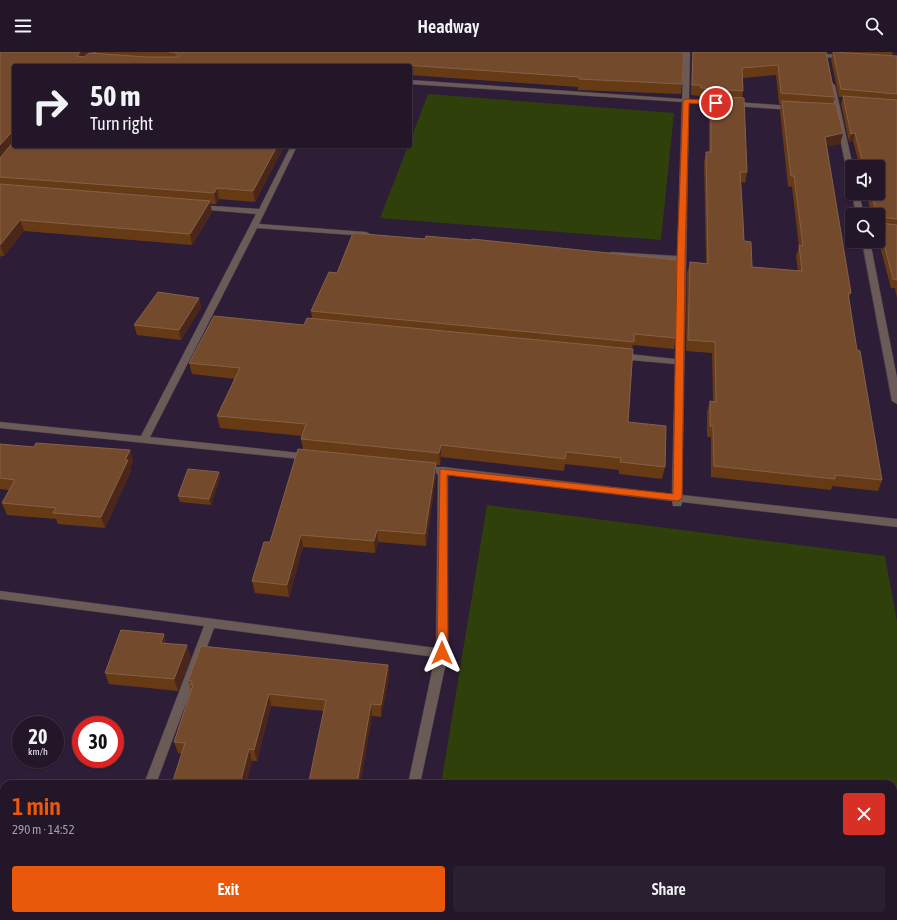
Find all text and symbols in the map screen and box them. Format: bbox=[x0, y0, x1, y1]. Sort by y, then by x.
icon: menu bbox=[12, 15, 34, 37]
icon: search bbox=[863, 15, 885, 37]
text: Headway bbox=[418, 16, 479, 37]
icon: right bbox=[24, 80, 76, 132]
text: 50 m bbox=[90, 80, 140, 112]
pin bbox=[699, 86, 733, 120]
icon: arrive bbox=[705, 92, 727, 114]
text: Turn right bbox=[90, 113, 153, 134]
map controls bbox=[845, 160, 885, 248]
button: sound bbox=[845, 160, 885, 200]
button: search bbox=[845, 208, 885, 248]
position arrow bbox=[421, 632, 463, 674]
speed limit sign: 30 bbox=[72, 716, 124, 768]
text: 20 bbox=[29, 725, 47, 748]
text: km/h bbox=[28, 746, 48, 757]
text: 1 min bbox=[12, 793, 61, 820]
button: close bbox=[843, 793, 885, 835]
text: 290 m · 14:52 bbox=[12, 822, 75, 837]
button: Exit bbox=[12, 866, 445, 912]
button: Share bbox=[453, 866, 885, 912]

